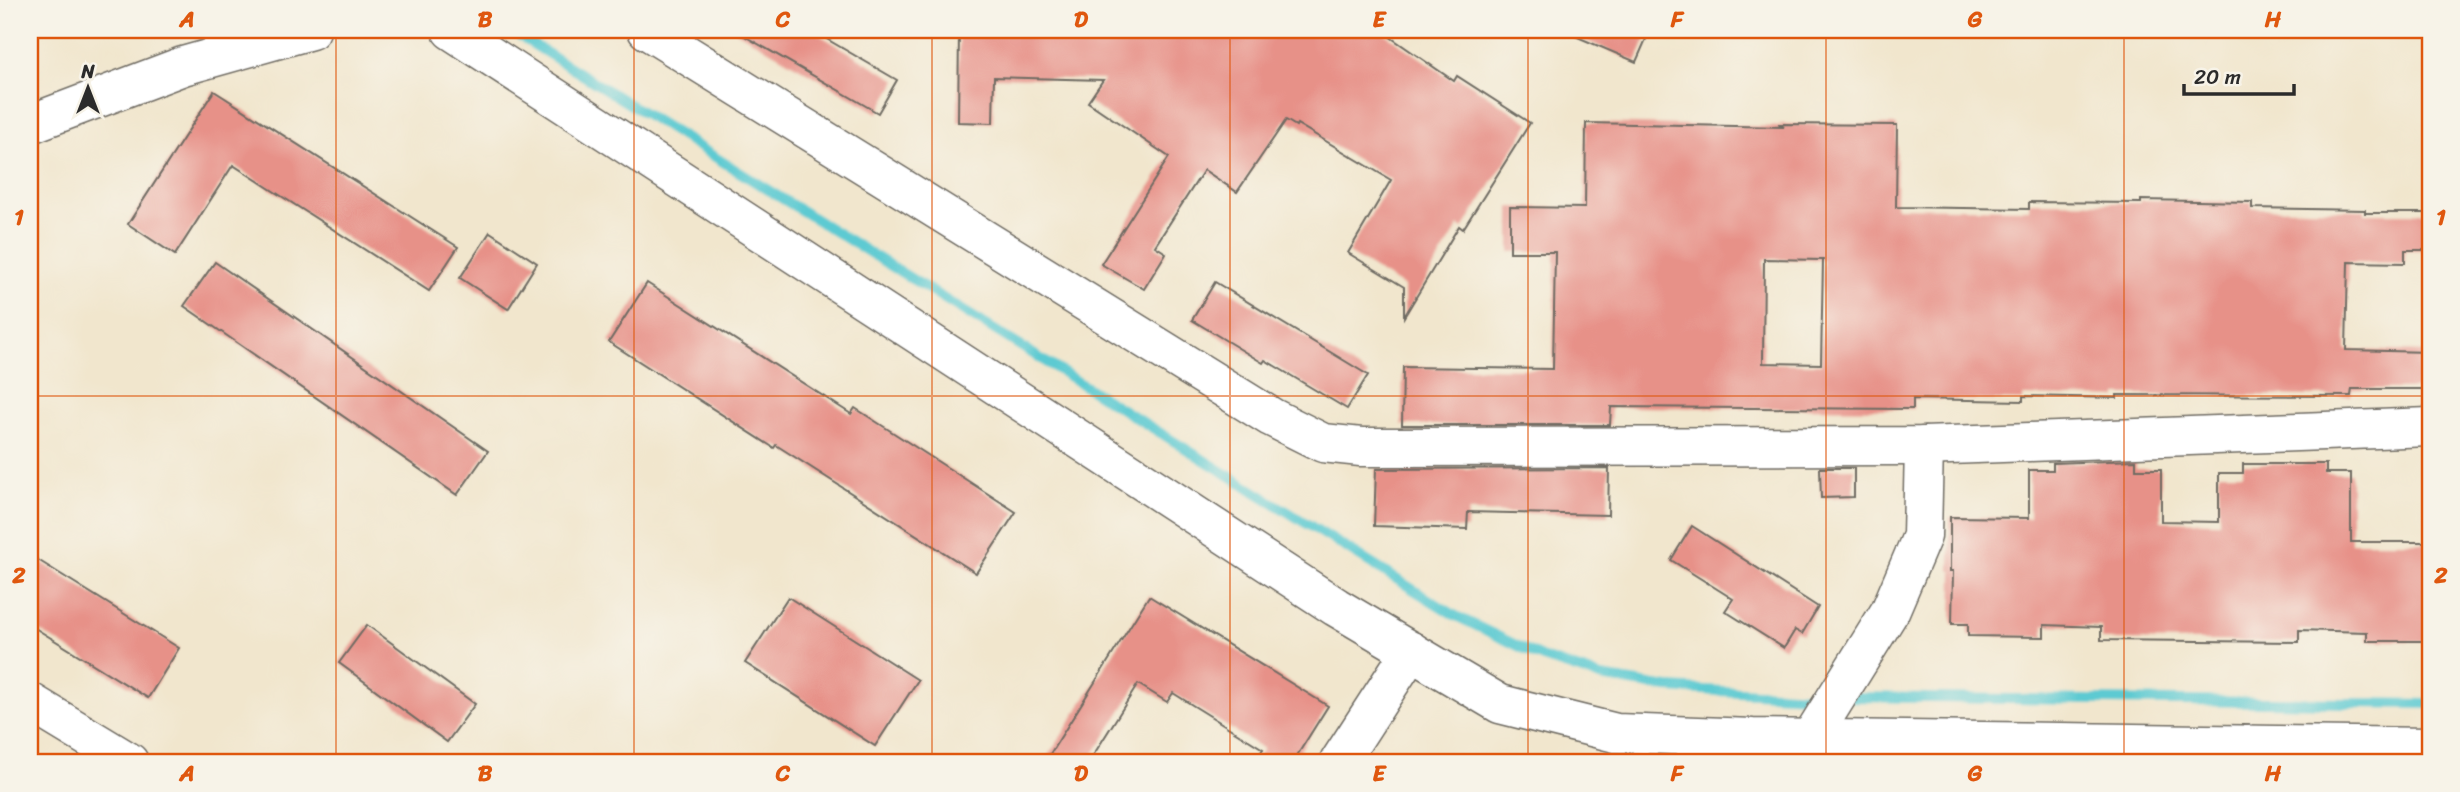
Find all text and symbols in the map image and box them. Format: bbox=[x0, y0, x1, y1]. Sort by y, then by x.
text: A bbox=[178, 0, 195, 40]
text: B bbox=[478, 0, 493, 40]
text: C bbox=[775, 0, 791, 40]
text: D bbox=[1074, 0, 1089, 40]
text: E bbox=[1373, 0, 1388, 40]
text: F bbox=[1670, 0, 1685, 40]
text: G bbox=[1967, 0, 1983, 40]
text: H bbox=[2264, 0, 2282, 40]
north arrow bbox=[52, 52, 122, 122]
scale bar bbox=[2184, 52, 2294, 96]
text: N bbox=[80, 55, 95, 88]
text: 20 m bbox=[2194, 58, 2241, 96]
text: 1 bbox=[14, 197, 24, 238]
text: 1 bbox=[2436, 197, 2446, 238]
text: 2 bbox=[11, 555, 26, 596]
text: 2 bbox=[2433, 555, 2448, 596]
text: A bbox=[178, 753, 195, 792]
text: B bbox=[478, 753, 493, 792]
text: C bbox=[775, 753, 791, 792]
text: D bbox=[1074, 753, 1089, 792]
text: E bbox=[1373, 753, 1388, 792]
text: F bbox=[1670, 753, 1685, 792]
text: G bbox=[1967, 753, 1983, 792]
text: H bbox=[2264, 753, 2282, 792]

